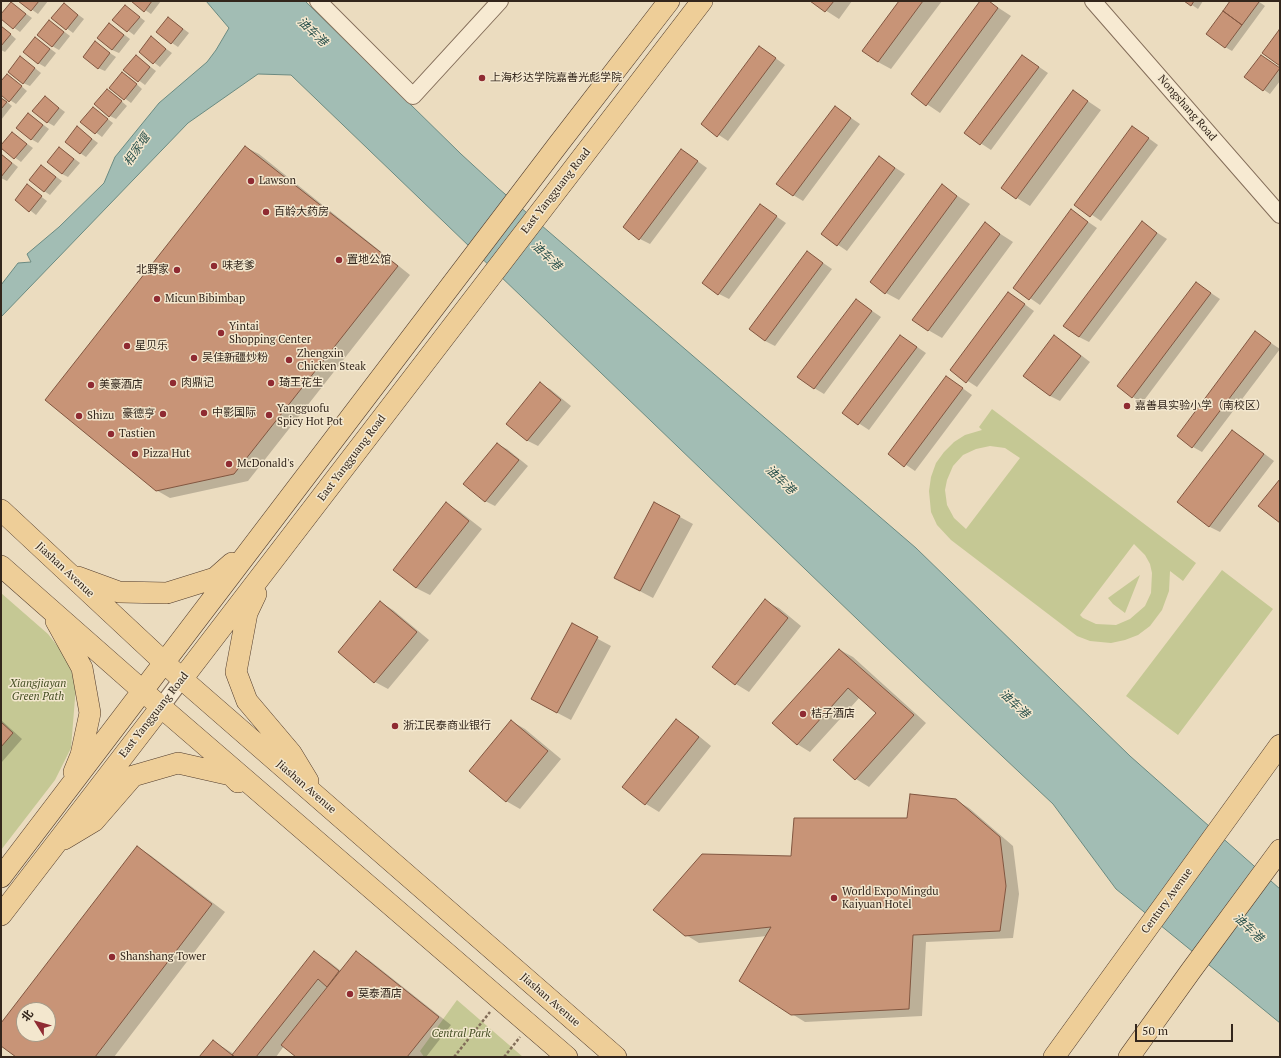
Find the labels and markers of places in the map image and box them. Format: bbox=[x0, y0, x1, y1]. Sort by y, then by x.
place label: 上海杉达学院嘉善光彪学院 bbox=[490, 71, 622, 85]
marker: 上海杉达学院嘉善光彪学院 bbox=[477, 73, 487, 83]
place label: Lawson bbox=[259, 174, 296, 188]
marker: Lawson bbox=[246, 176, 256, 186]
place label: 百龄大药房 bbox=[274, 205, 329, 219]
marker: 百龄大药房 bbox=[261, 207, 271, 217]
place label: 置地公馆 bbox=[347, 253, 391, 267]
marker: 置地公馆 bbox=[334, 255, 344, 265]
place label: 味老爹 bbox=[222, 259, 255, 273]
marker: 味老爹 bbox=[209, 261, 219, 271]
place label: 北野家 bbox=[136, 263, 169, 277]
marker: 北野家 bbox=[172, 265, 182, 275]
place label: Micun Bibimbap bbox=[165, 292, 245, 306]
marker: Micun Bibimbap bbox=[152, 294, 162, 304]
place label: Yintai Shopping Center bbox=[229, 320, 311, 346]
marker: Yintai Shopping Center bbox=[216, 328, 226, 338]
place label: 星贝乐 bbox=[135, 339, 168, 353]
marker: 星贝乐 bbox=[122, 341, 132, 351]
place label: Zhengxin Chicken Steak bbox=[297, 347, 366, 373]
place label: 吴佳新疆炒粉 bbox=[202, 351, 268, 365]
marker: 吴佳新疆炒粉 bbox=[189, 353, 199, 363]
marker: Zhengxin Chicken Steak bbox=[284, 355, 294, 365]
place label: 肉鼎记 bbox=[181, 376, 214, 390]
place label: 琦王花生 bbox=[279, 376, 323, 390]
place label: 美豪酒店 bbox=[99, 378, 143, 392]
marker: 肉鼎记 bbox=[168, 378, 178, 388]
marker: 琦王花生 bbox=[266, 378, 276, 388]
marker: 美豪酒店 bbox=[86, 380, 96, 390]
place label: 嘉善县实验小学（南校区） bbox=[1135, 399, 1267, 413]
marker: 嘉善县实验小学（南校区） bbox=[1122, 401, 1132, 411]
place label: Yangguofu Spicy Hot Pot bbox=[277, 402, 343, 428]
place label: 中影国际 bbox=[212, 406, 256, 420]
place label: 豪德亨 bbox=[122, 407, 155, 421]
marker: 中影国际 bbox=[199, 408, 209, 418]
place label: Shizu bbox=[87, 409, 114, 423]
marker: 豪德亨 bbox=[158, 409, 168, 419]
marker: Yangguofu Spicy Hot Pot bbox=[264, 410, 274, 420]
marker: Shizu bbox=[74, 411, 84, 421]
place label: Tastien bbox=[119, 427, 155, 441]
marker: Tastien bbox=[106, 429, 116, 439]
place label: Pizza Hut bbox=[143, 447, 190, 461]
marker: Pizza Hut bbox=[130, 449, 140, 459]
place label: McDonald's bbox=[237, 457, 294, 471]
marker: McDonald's bbox=[224, 459, 234, 469]
place label: 桔子酒店 bbox=[811, 707, 855, 721]
marker: 桔子酒店 bbox=[798, 709, 808, 719]
place label: 浙江民泰商业银行 bbox=[403, 719, 491, 733]
marker: 浙江民泰商业银行 bbox=[390, 721, 400, 731]
place label: World Expo Mingdu Kaiyuan Hotel bbox=[842, 885, 939, 911]
marker: World Expo Mingdu Kaiyuan Hotel bbox=[829, 893, 839, 903]
place label: Shanshang Tower bbox=[120, 950, 206, 964]
marker: Shanshang Tower bbox=[107, 952, 117, 962]
place label: 莫泰酒店 bbox=[358, 987, 402, 1001]
marker: 莫泰酒店 bbox=[345, 989, 355, 999]

